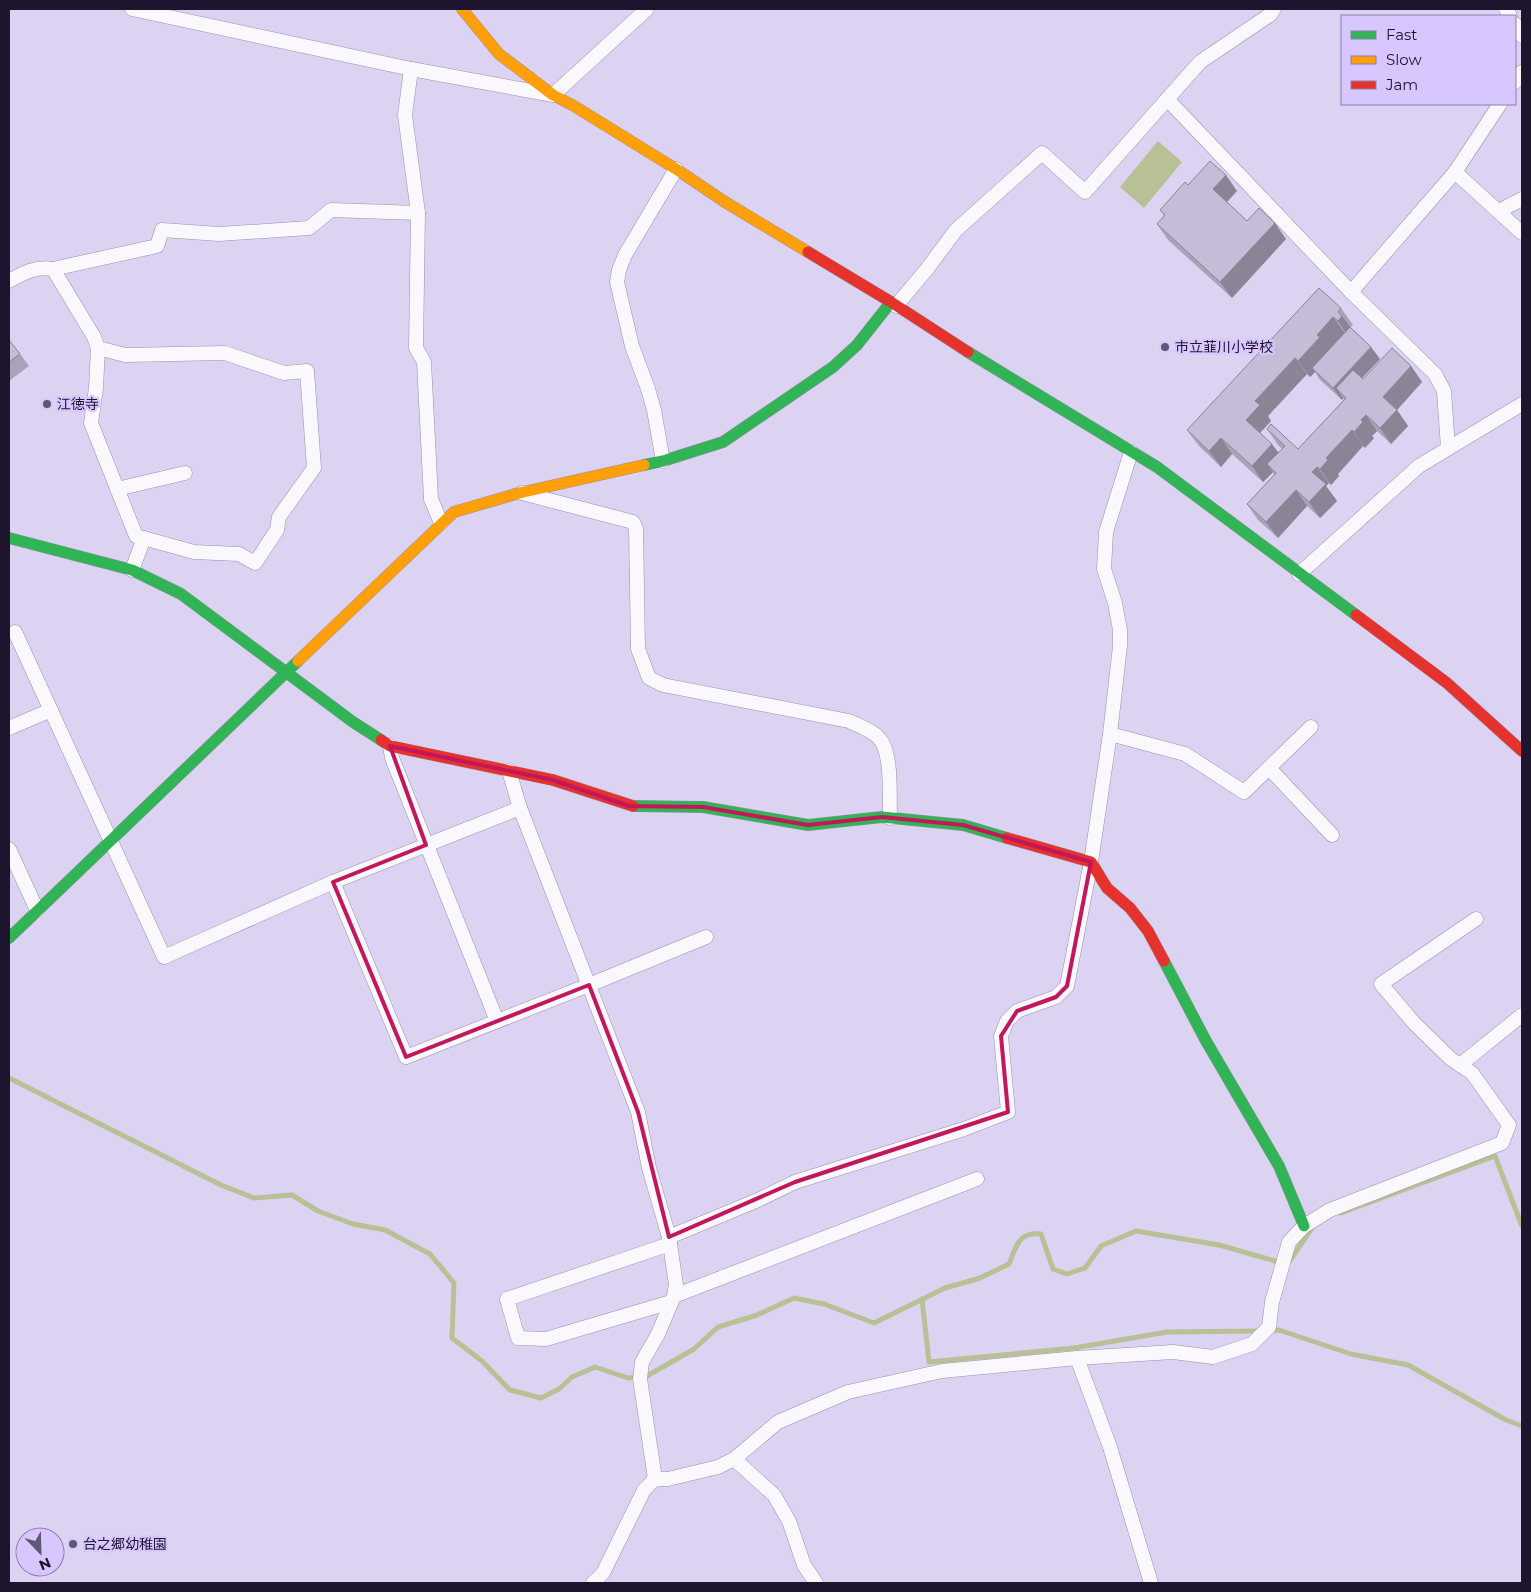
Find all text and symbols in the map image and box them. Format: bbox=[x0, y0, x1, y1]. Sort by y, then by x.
legend bbox=[1341, 15, 1516, 105]
text: Fast bbox=[1386, 25, 1417, 44]
text: Slow bbox=[1386, 50, 1422, 69]
text: Jam bbox=[1385, 75, 1418, 94]
place label: 市立韮川小学校 bbox=[1175, 338, 1273, 356]
marker: 市立韮川小学校 bbox=[1159, 341, 1171, 353]
place label: 江徳寺 bbox=[57, 395, 99, 413]
marker: 江徳寺 bbox=[41, 398, 53, 410]
north arrow bbox=[15, 1527, 65, 1577]
place label: 台之郷幼稚園 bbox=[83, 1535, 167, 1553]
marker: 台之郷幼稚園 bbox=[67, 1538, 79, 1550]
text: N bbox=[36, 1553, 54, 1574]

